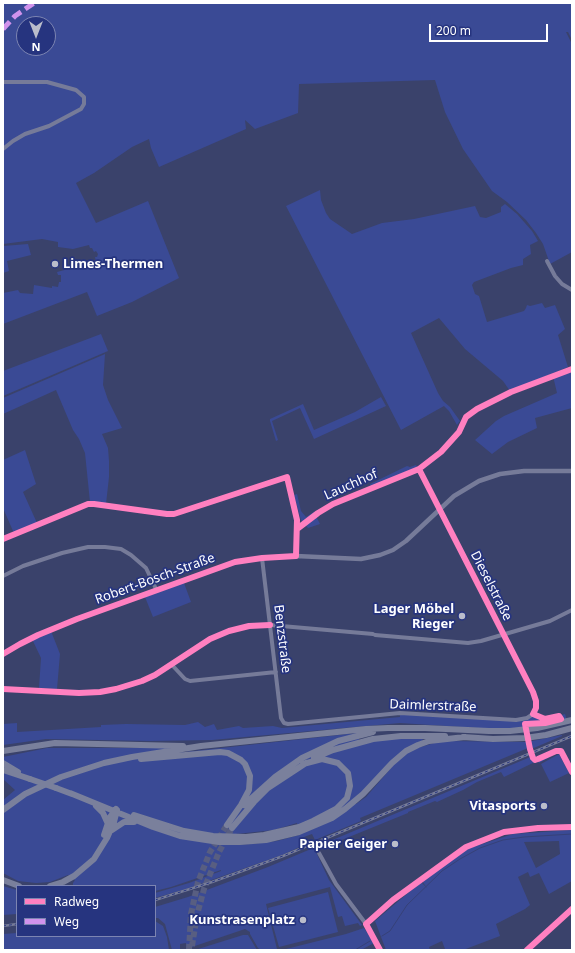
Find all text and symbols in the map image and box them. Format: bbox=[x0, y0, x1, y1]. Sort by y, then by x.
north arrow bbox=[16, 16, 56, 56]
scale bar bbox=[431, 16, 550, 42]
text: 200 m bbox=[436, 22, 471, 39]
text: N bbox=[32, 40, 40, 55]
place label: Limes-Thermen bbox=[63, 256, 163, 272]
marker: Limes-Thermen bbox=[50, 259, 60, 269]
street label: Lauchhof bbox=[322, 466, 380, 504]
street label: Dieselstraße bbox=[467, 549, 515, 623]
street label: Robert-Bosch-Straße bbox=[93, 550, 217, 608]
place label: Lager Möbel Rieger bbox=[374, 601, 454, 632]
street label: Benzstraße bbox=[270, 604, 294, 674]
marker: Lager Möbel Rieger bbox=[457, 611, 467, 621]
street label: Daimlerstraße bbox=[389, 697, 477, 715]
place label: Vitasports bbox=[469, 798, 536, 814]
marker: Vitasports bbox=[539, 801, 549, 811]
place label: Papier Geiger bbox=[299, 836, 387, 852]
marker: Papier Geiger bbox=[390, 839, 400, 849]
legend bbox=[16, 885, 156, 937]
text: Radweg bbox=[54, 893, 99, 910]
place label: Kunstrasenplatz bbox=[189, 912, 295, 928]
text: Weg bbox=[54, 913, 79, 930]
marker: Kunstrasenplatz bbox=[298, 915, 308, 925]

